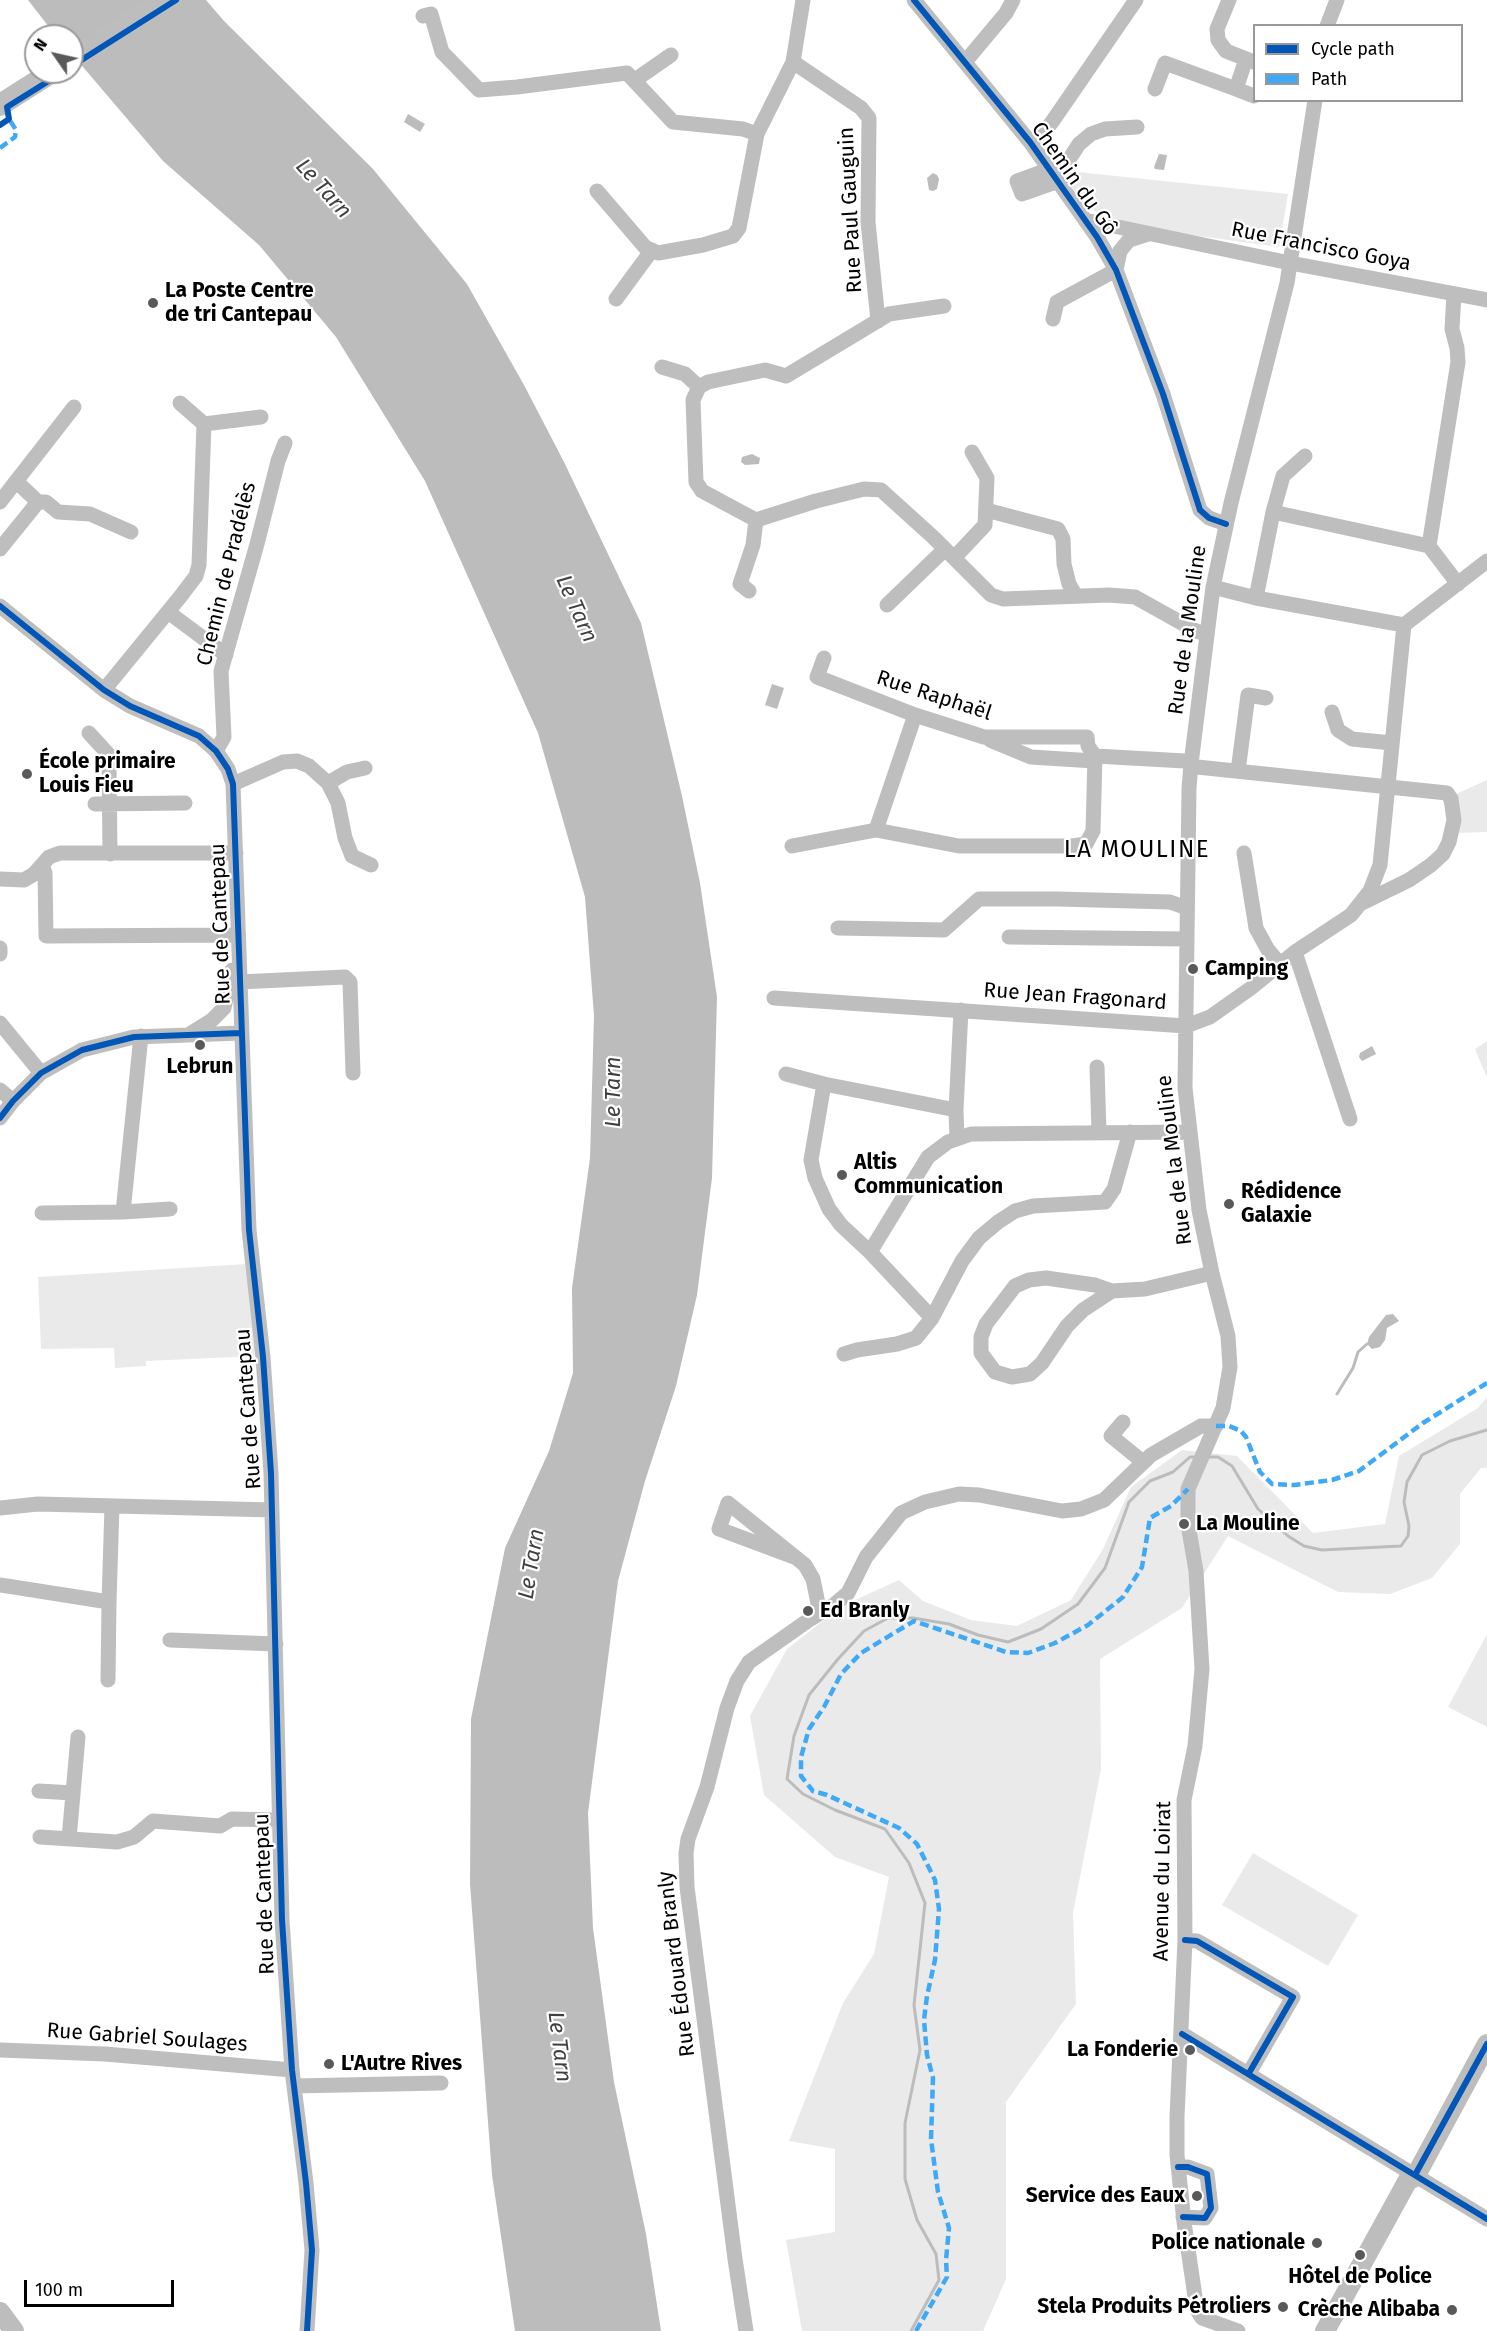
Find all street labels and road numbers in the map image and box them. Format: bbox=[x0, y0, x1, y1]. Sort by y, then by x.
street label: Chemin du Gô bbox=[1026, 117, 1122, 241]
street label: Rue Paul Gauguin bbox=[834, 126, 868, 294]
street label: Rue Francisco Goya bbox=[1229, 217, 1413, 277]
street label: Chemin de Pradélès bbox=[192, 479, 262, 669]
street label: Rue de la Mouline bbox=[1164, 543, 1212, 717]
street label: Rue Raphaël bbox=[873, 666, 995, 726]
street label: Rue de Cantepau bbox=[206, 843, 236, 1005]
street label: Rue Jean Fragonard bbox=[983, 978, 1167, 1016]
street label: Rue de la Mouline bbox=[1152, 1074, 1198, 1246]
street label: Rue de Cantepau bbox=[231, 1328, 267, 1490]
street label: Avenue du Loirat bbox=[1149, 1801, 1177, 1961]
street label: Rue de Cantepau bbox=[250, 1813, 280, 1975]
street label: Rue Édouard Branly bbox=[653, 1870, 701, 2058]
street label: Rue Gabriel Soulages bbox=[46, 2018, 248, 2058]

